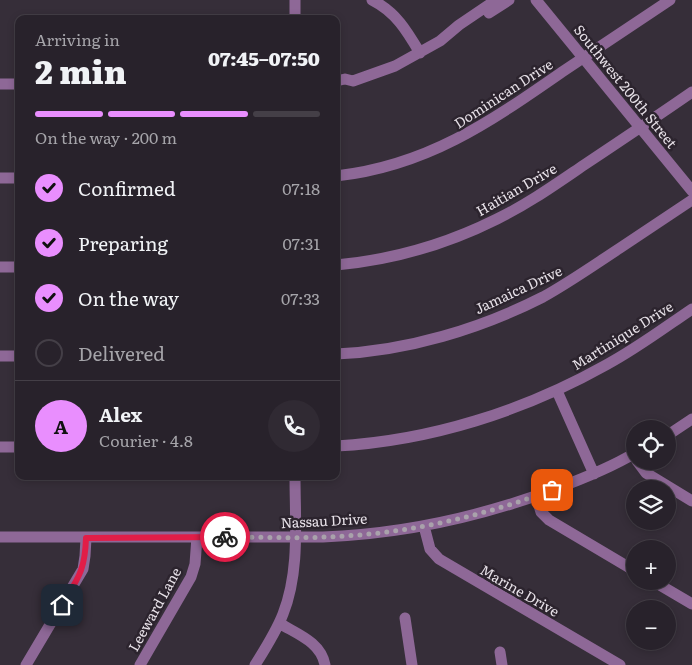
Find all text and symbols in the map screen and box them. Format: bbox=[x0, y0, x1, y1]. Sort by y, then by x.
street label: Southwest 200th Street bbox=[570, 20, 682, 152]
text: Arriving in bbox=[35, 27, 120, 51]
text: 07:45–07:50 bbox=[208, 44, 320, 72]
text: 2 min bbox=[35, 46, 127, 94]
street label: Dominican Drive bbox=[450, 54, 556, 132]
text: On the way · 200 m bbox=[35, 125, 177, 149]
street label: Haitian Drive bbox=[472, 158, 560, 220]
icon: check bbox=[35, 174, 63, 202]
text: Confirmed bbox=[78, 174, 176, 202]
text: 07:18 bbox=[282, 176, 320, 200]
icon: check bbox=[35, 229, 63, 257]
text: Preparing bbox=[78, 229, 168, 257]
text: 07:31 bbox=[283, 231, 320, 255]
street label: Jamaica Drive bbox=[471, 260, 565, 318]
icon: check bbox=[35, 284, 63, 312]
text: On the way bbox=[78, 284, 179, 312]
text: 07:33 bbox=[281, 286, 320, 310]
street label: Martinique Drive bbox=[568, 296, 676, 374]
text: Delivered bbox=[78, 339, 165, 367]
text: Alex bbox=[99, 400, 142, 428]
button: phone bbox=[268, 400, 320, 452]
text: A bbox=[54, 412, 68, 440]
map controls bbox=[626, 420, 676, 650]
button: locate bbox=[626, 420, 676, 470]
text: Courier · 4.8 bbox=[99, 428, 193, 452]
pin bbox=[531, 469, 573, 511]
icon: bag bbox=[538, 476, 566, 504]
button: layers bbox=[626, 480, 676, 530]
street label: Nassau Drive bbox=[280, 508, 368, 532]
courier bbox=[200, 512, 250, 562]
icon: bike bbox=[211, 523, 239, 551]
button: + bbox=[626, 540, 676, 590]
street label: Marine Drive bbox=[477, 559, 563, 621]
street label: Leeward Lane bbox=[123, 563, 185, 655]
pin bbox=[41, 584, 83, 626]
icon: home bbox=[48, 591, 76, 619]
button: − bbox=[626, 600, 676, 650]

